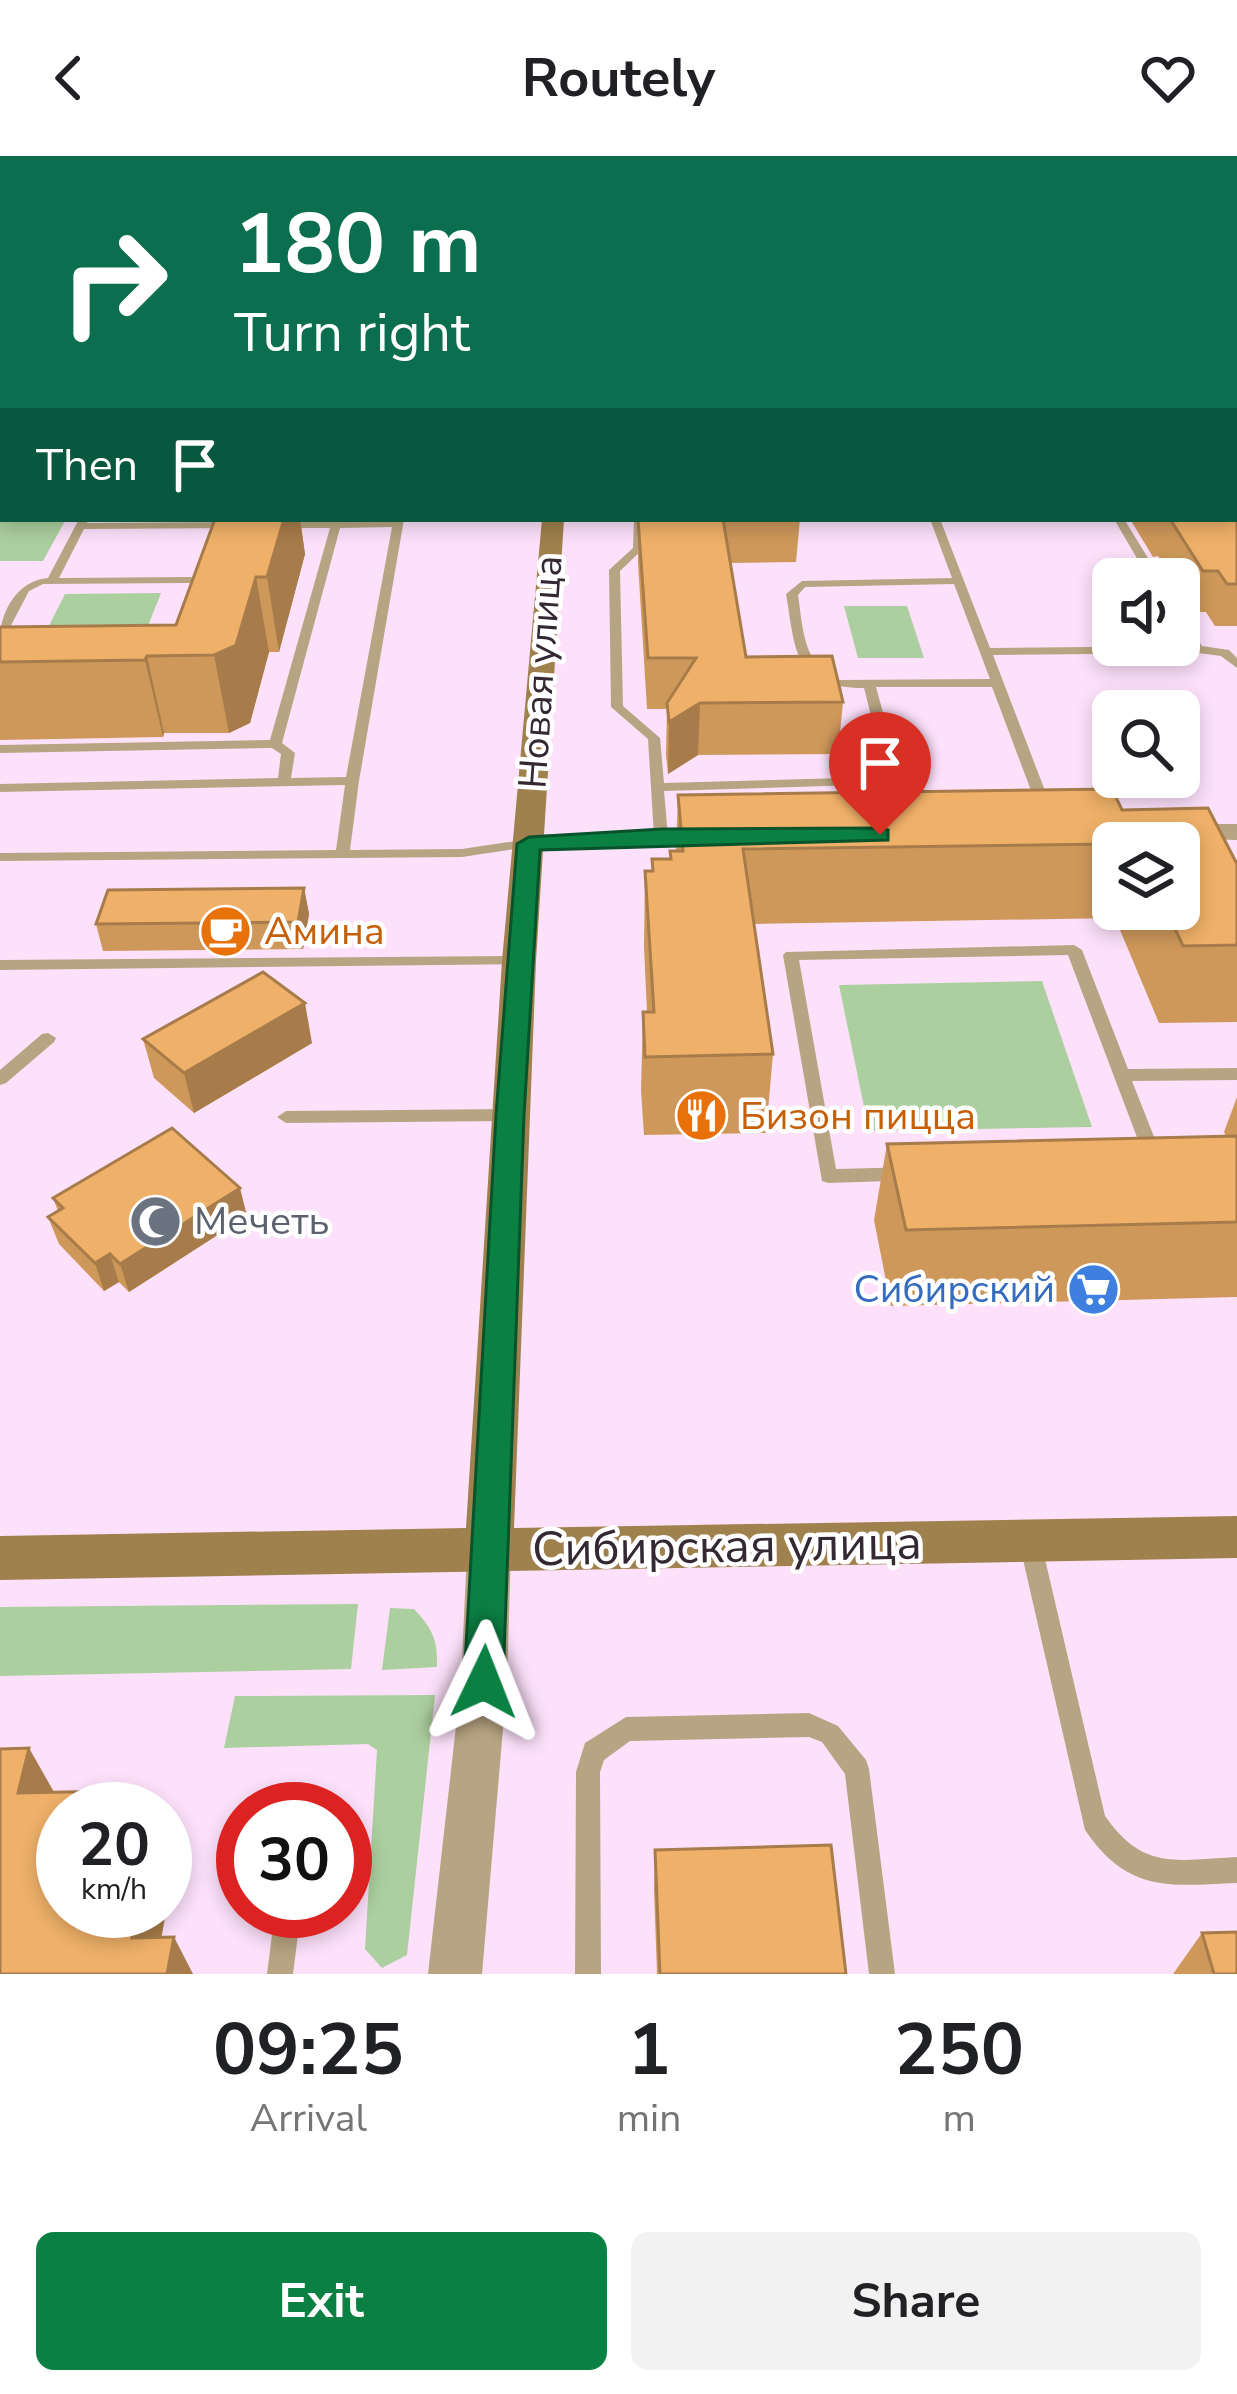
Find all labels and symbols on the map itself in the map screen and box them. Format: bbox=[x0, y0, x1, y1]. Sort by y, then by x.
street label: Новая улица bbox=[506, 553, 576, 791]
pin bbox=[829, 712, 931, 835]
cafe icon: Амина bbox=[197, 903, 253, 959]
place label: Амина bbox=[264, 905, 385, 958]
restaurant icon: Бизон пицца bbox=[673, 1088, 729, 1144]
place label: Бизон пицца bbox=[740, 1090, 976, 1143]
mosque icon: Мечеть bbox=[127, 1193, 183, 1249]
place label: Мечеть bbox=[194, 1195, 329, 1248]
supermarket icon: Сибирский bbox=[1066, 1261, 1122, 1317]
place label: Сибирский bbox=[853, 1263, 1055, 1316]
street label: Сибирская улица bbox=[532, 1510, 922, 1582]
position arrow bbox=[421, 1619, 547, 1745]
speed limit sign: 30 bbox=[216, 1782, 372, 1938]

